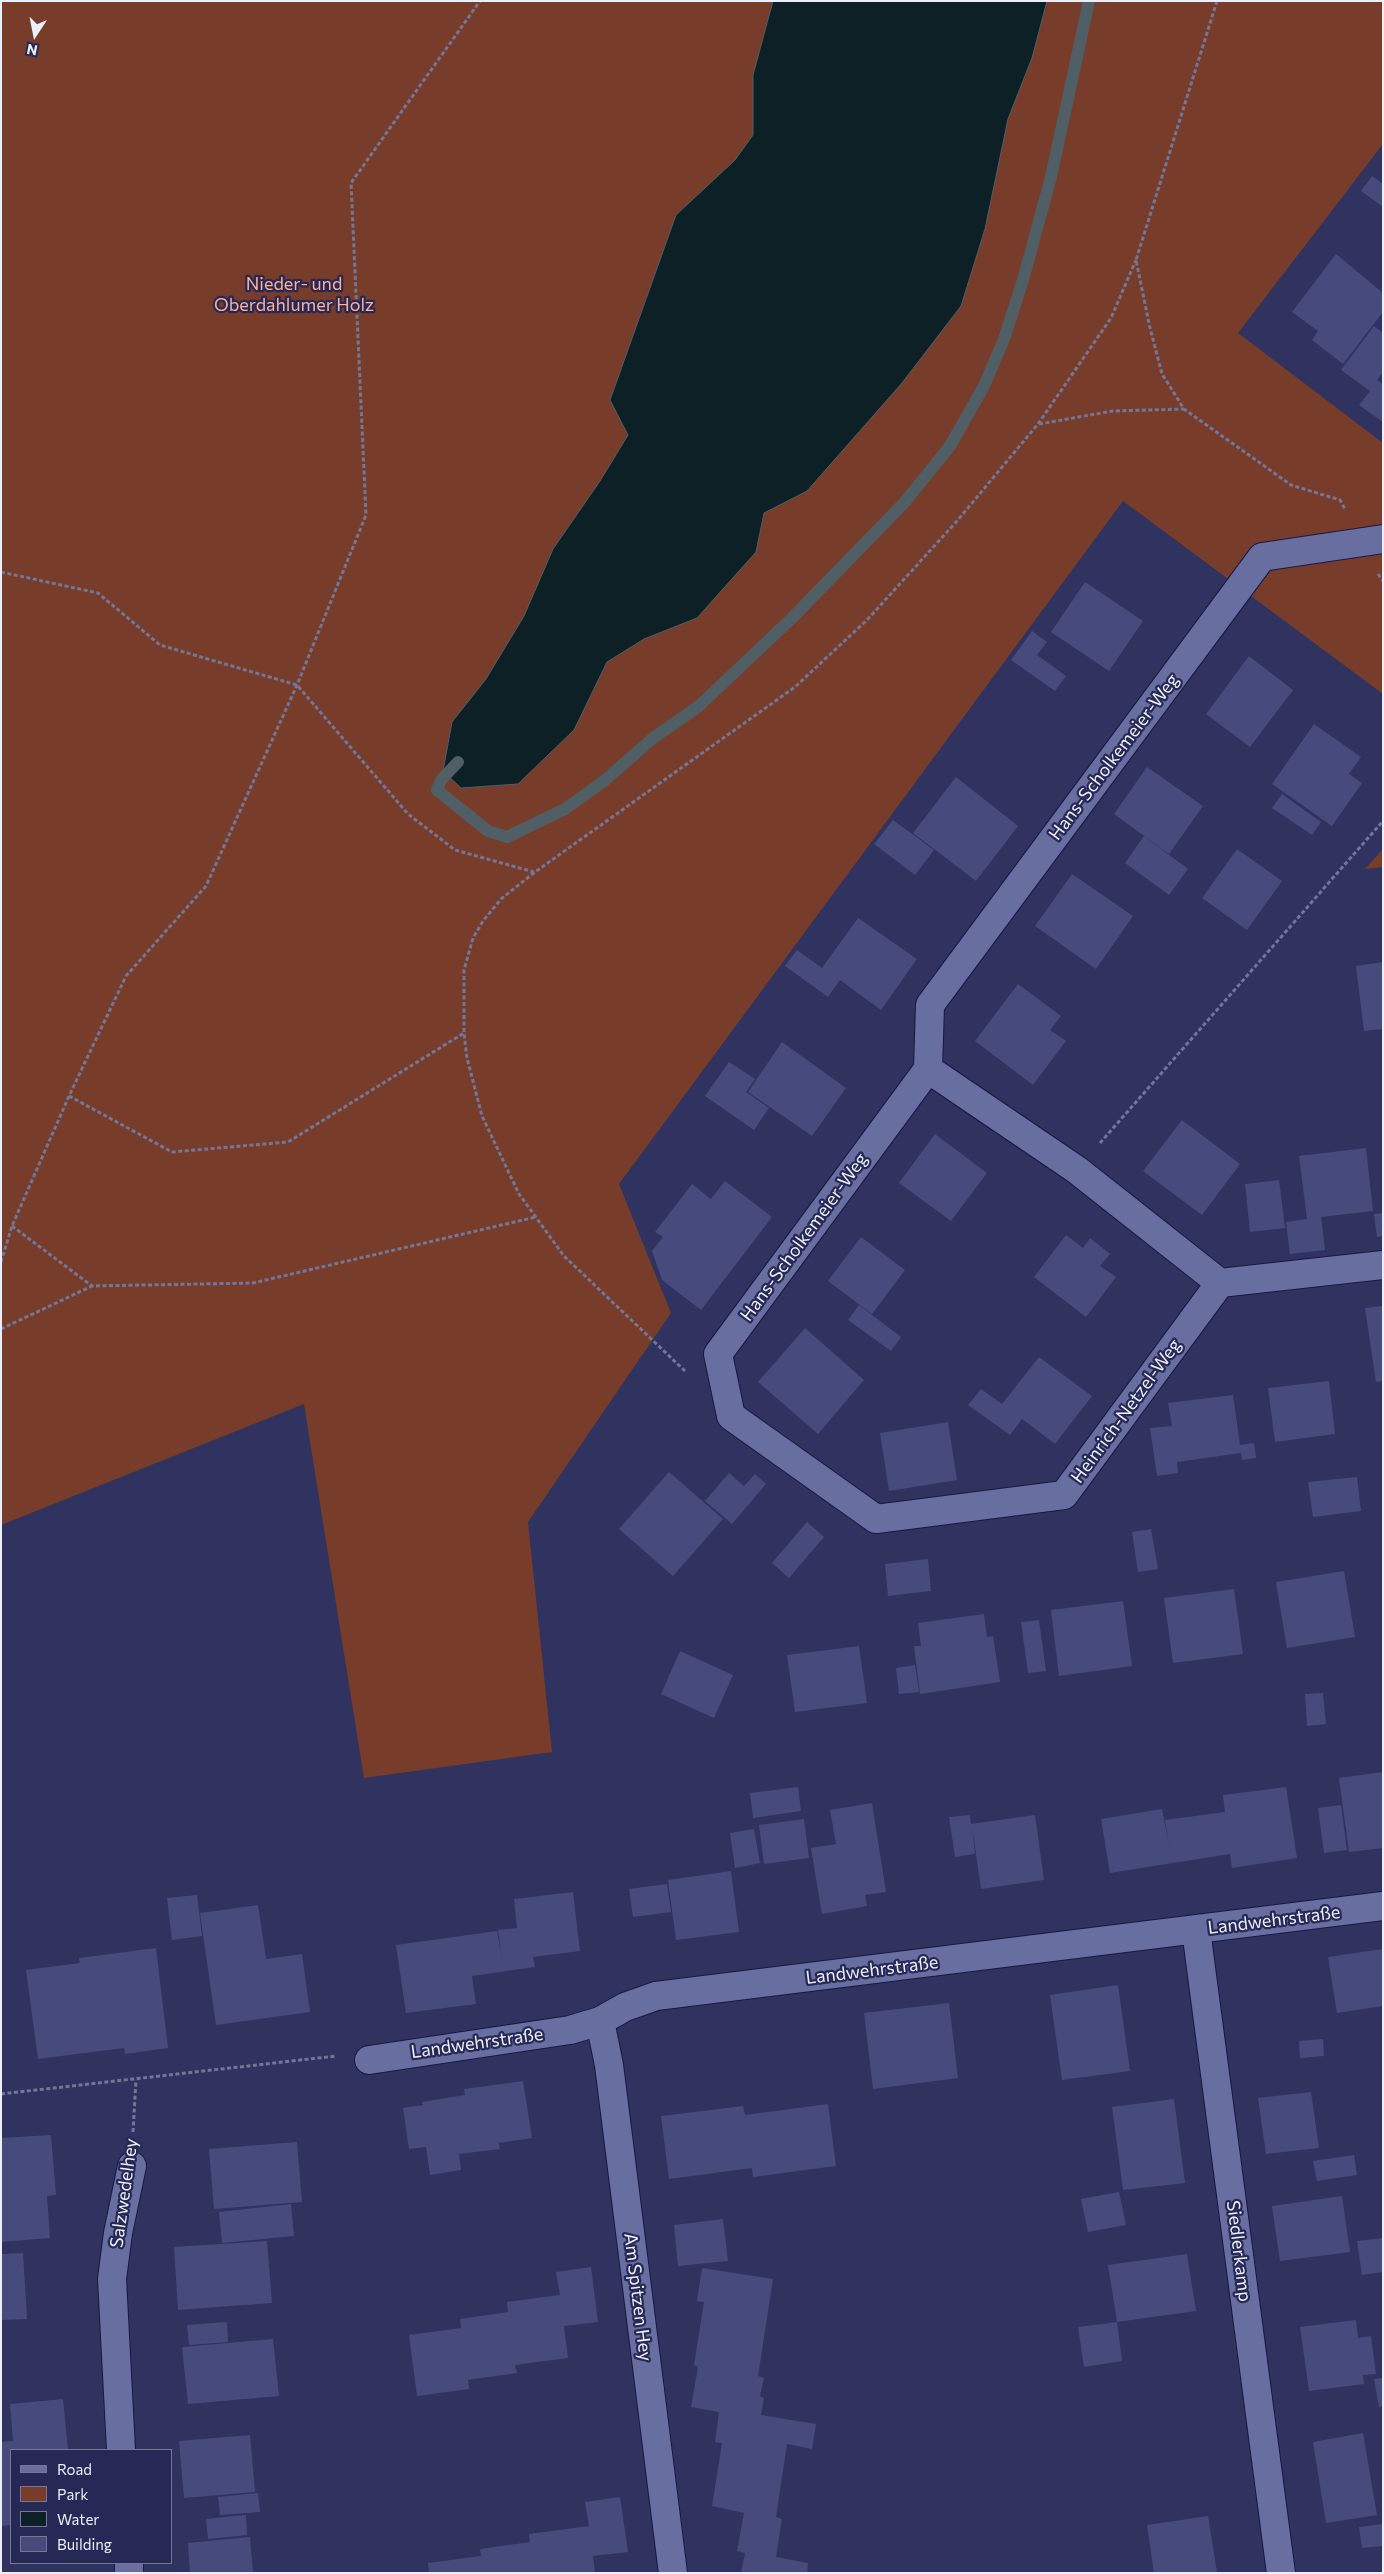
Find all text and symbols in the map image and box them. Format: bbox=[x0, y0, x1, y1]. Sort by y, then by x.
north arrow bbox=[10, 10, 60, 60]
text: N bbox=[25, 41, 39, 60]
park label: Nieder- und Oberdahlumer Holz bbox=[214, 273, 374, 316]
street label: Hans-Scholkemeier-Weg bbox=[1044, 670, 1184, 844]
street label: Hans-Scholkemeier-Weg bbox=[736, 1149, 872, 1325]
street label: Heinrich-Netzel-Weg bbox=[1066, 1335, 1186, 1487]
street label: Landwehrstraße bbox=[1206, 1901, 1342, 1939]
street label: Landwehrstraße bbox=[804, 1951, 940, 1989]
street label: Landwehrstraße bbox=[409, 2023, 545, 2063]
street label: Salzwedelhey bbox=[106, 2137, 142, 2249]
street label: Siedlerkamp bbox=[1222, 2199, 1256, 2303]
street label: Am Spitzen Hey bbox=[619, 2232, 657, 2362]
legend bbox=[10, 2449, 172, 2564]
text: Road bbox=[57, 2460, 92, 2478]
text: Park bbox=[57, 2485, 88, 2503]
text: Water bbox=[57, 2510, 99, 2528]
text: Building bbox=[57, 2535, 112, 2553]

